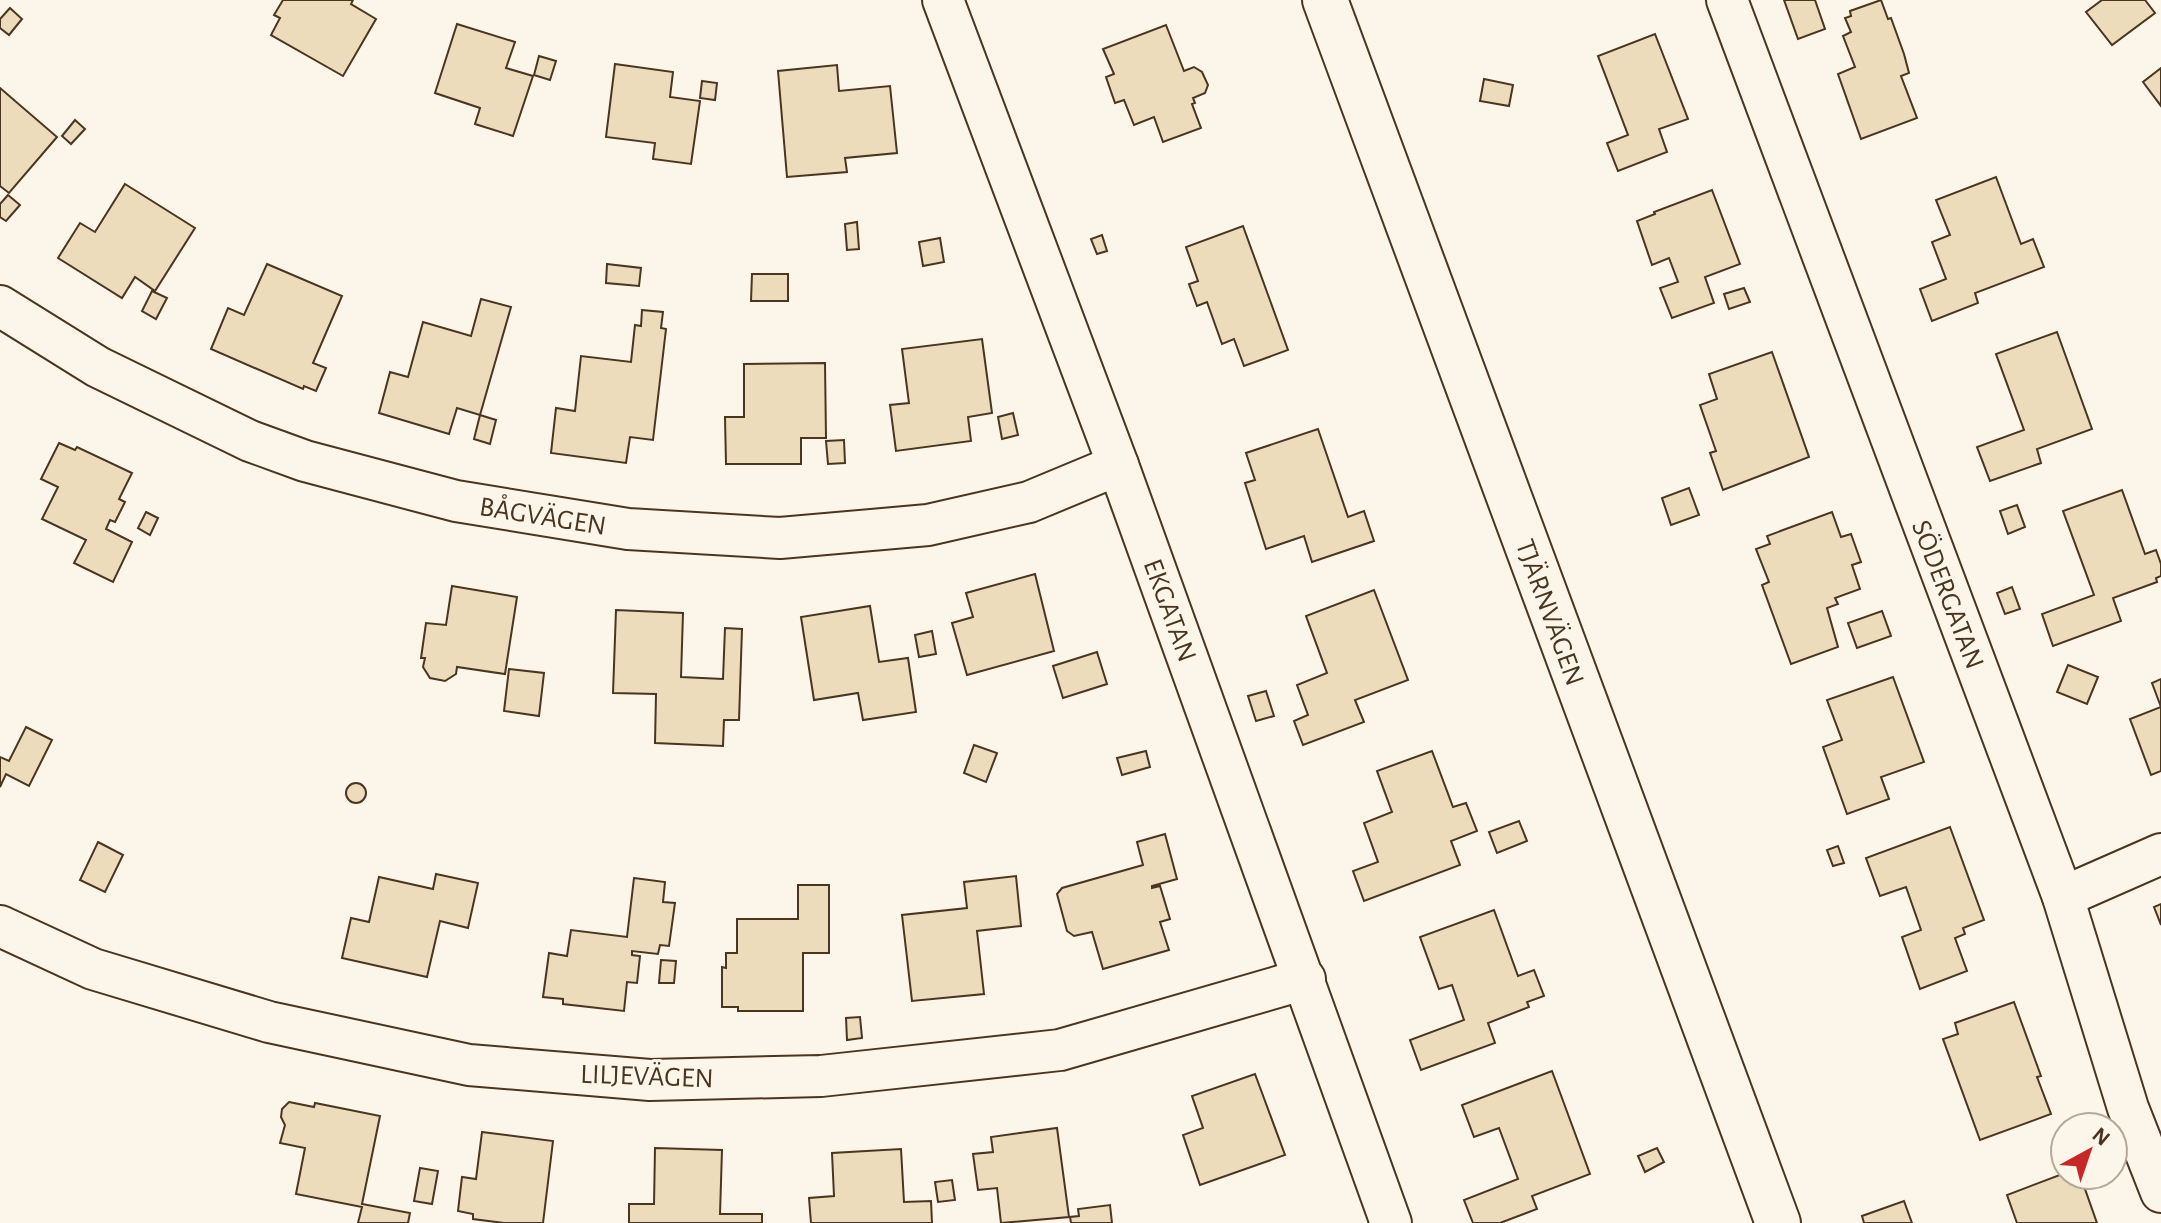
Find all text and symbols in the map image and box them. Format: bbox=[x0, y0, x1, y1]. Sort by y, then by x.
street label: BÅGVÄGEN bbox=[477, 490, 609, 541]
street label: SÖDERGATAN bbox=[1906, 516, 1990, 673]
street label: TJÄRNVÄGEN bbox=[1510, 535, 1590, 689]
street label: EKGATAN bbox=[1138, 556, 1201, 666]
street label: LILJEVÄGEN bbox=[580, 1059, 714, 1093]
north arrow bbox=[2049, 1111, 2129, 1191]
text: N bbox=[2088, 1123, 2114, 1150]

